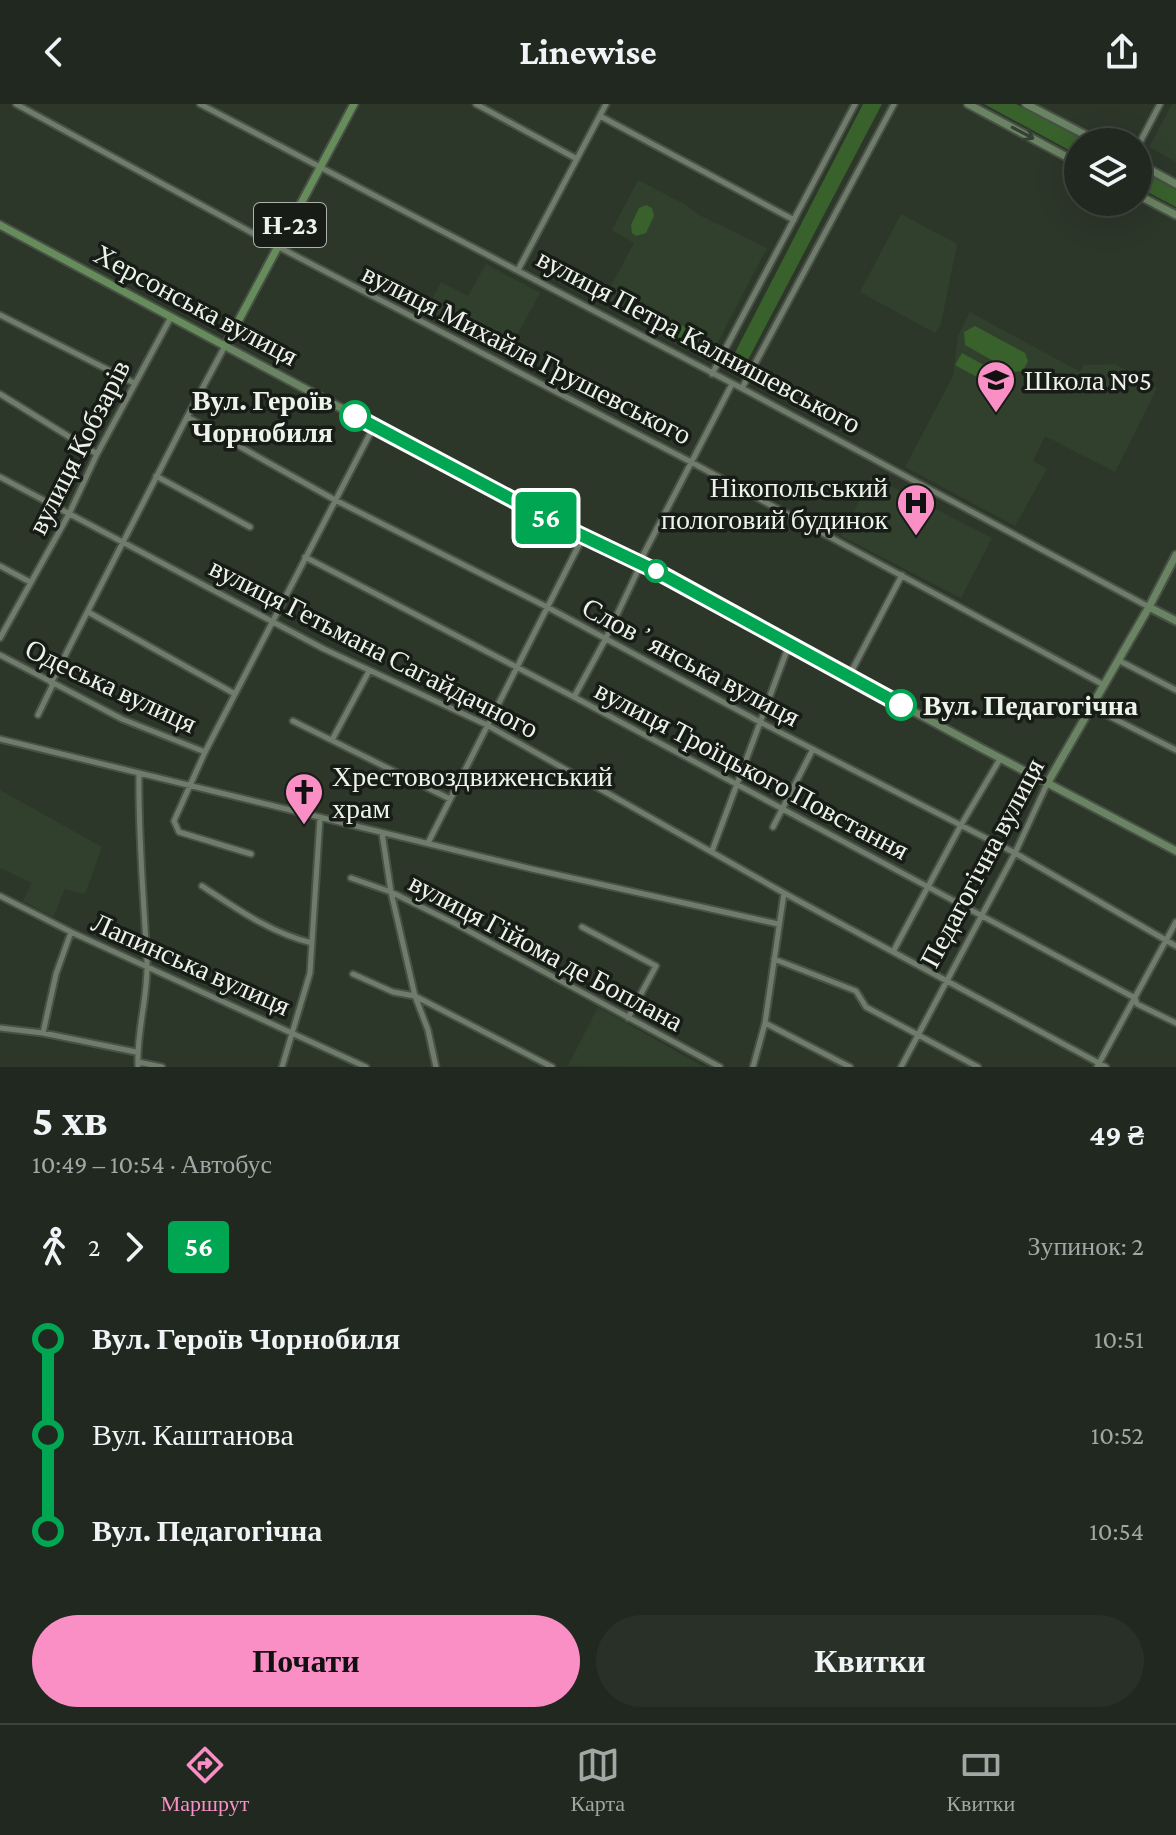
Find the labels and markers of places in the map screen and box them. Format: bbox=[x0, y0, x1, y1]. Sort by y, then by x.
school or university icon: Школа №5 bbox=[975, 359, 1017, 414]
place label: Школа №5 bbox=[1024, 365, 1152, 396]
place label: Вул. Героїв Чорнобиля bbox=[192, 385, 333, 448]
marker: Вул. Героїв Чорнобиля bbox=[340, 401, 370, 431]
place label: Нікопольський пологовий будинок bbox=[661, 472, 888, 535]
hospital icon: Нікопольський пологовий будинок bbox=[895, 482, 937, 537]
unlabelled marker bbox=[645, 560, 667, 582]
marker: Вул. Педагогічна bbox=[886, 690, 916, 720]
place label: Вул. Педагогічна bbox=[923, 690, 1138, 721]
place label: Хрестовоздвиженський храм bbox=[332, 761, 613, 824]
church icon: Хрестовоздвиженський храм bbox=[283, 771, 325, 826]

